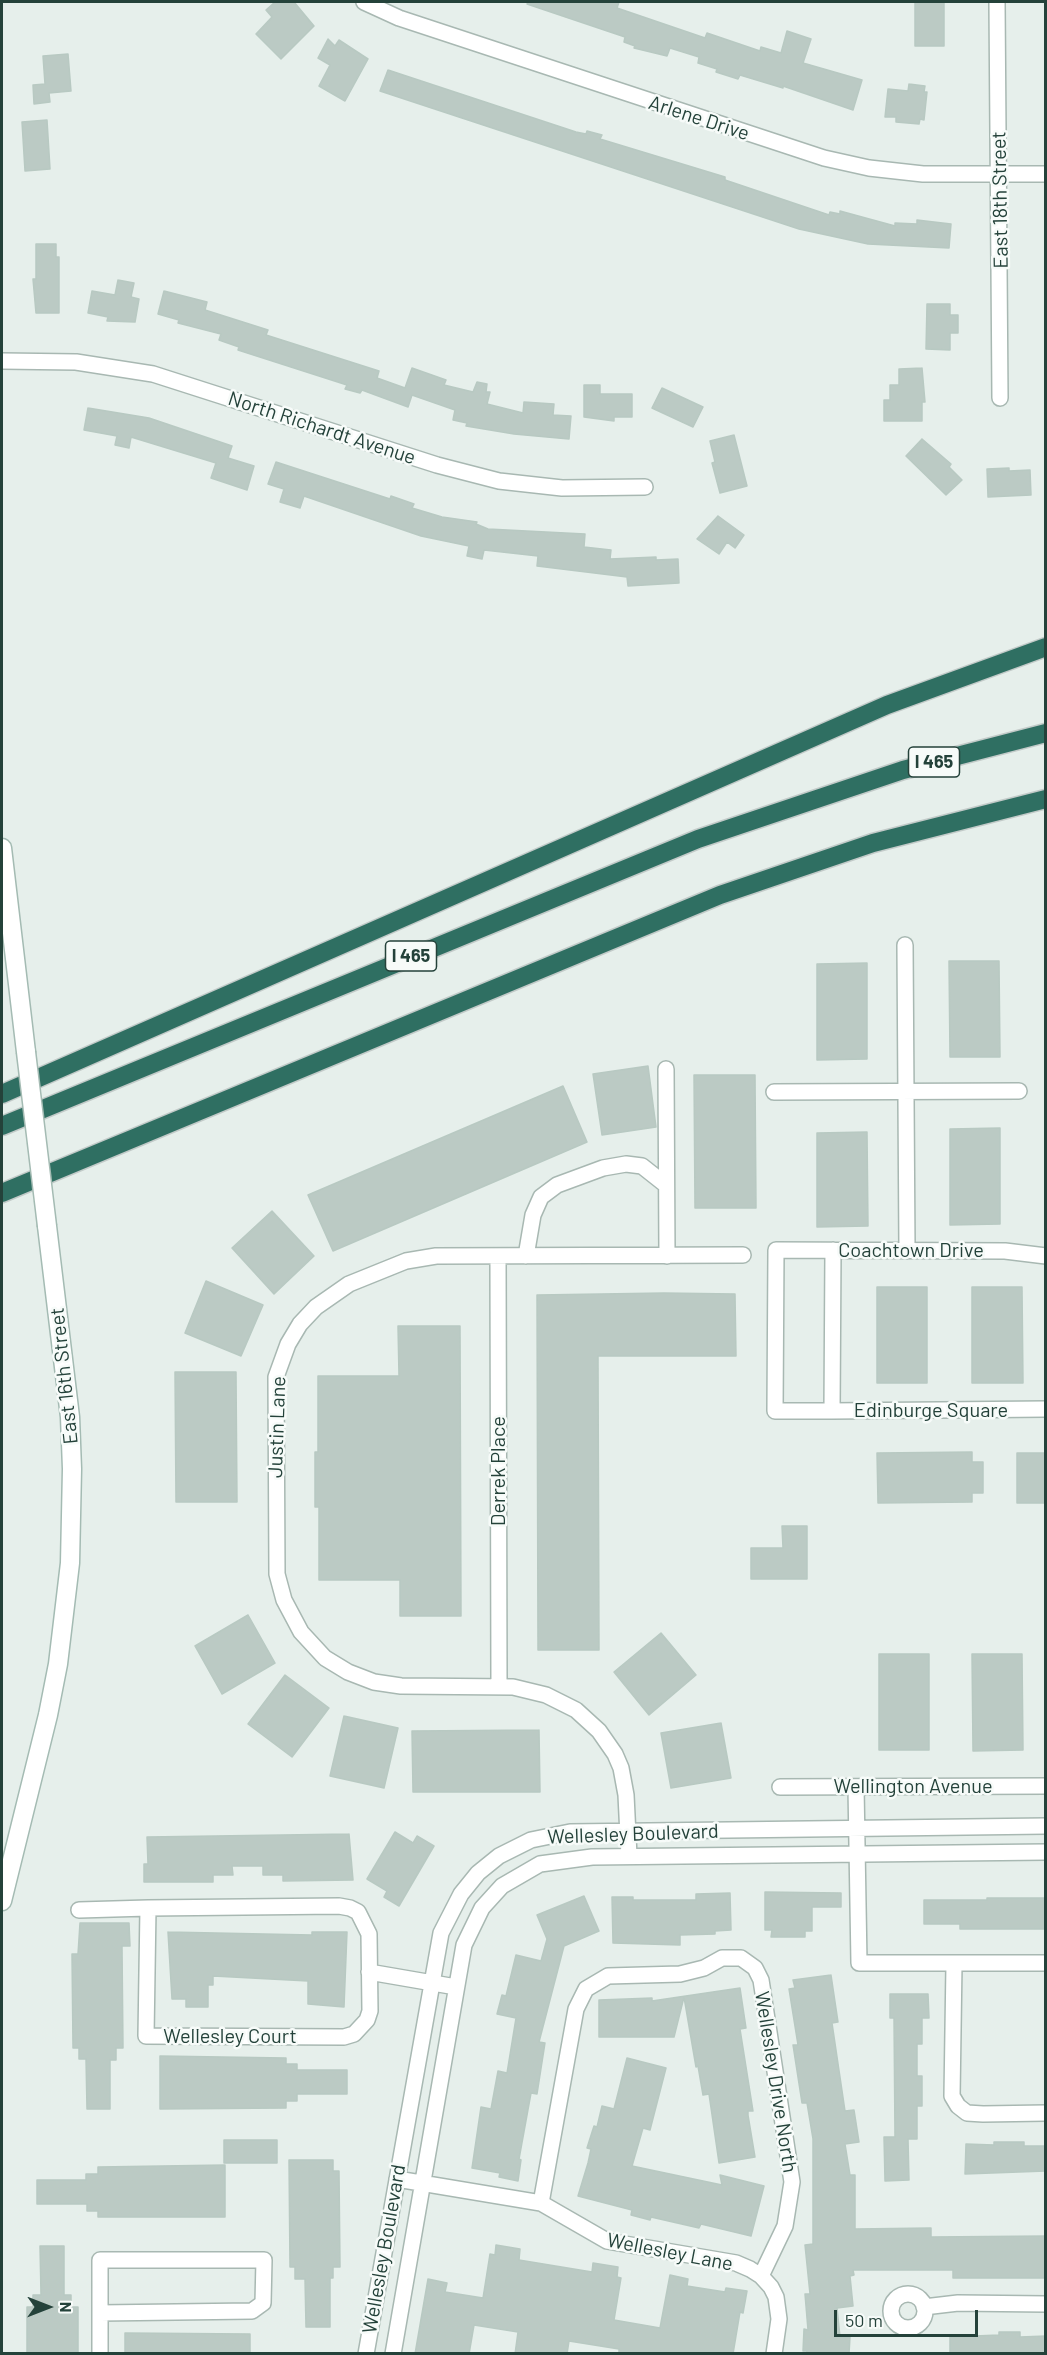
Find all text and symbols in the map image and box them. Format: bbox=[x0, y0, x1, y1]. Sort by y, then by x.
street label: Arlene Drive bbox=[646, 90, 752, 146]
street label: East 18th Street bbox=[987, 131, 1013, 269]
street label: North Richardt Avenue bbox=[225, 386, 419, 470]
road number: I 465 bbox=[908, 747, 960, 777]
road number: I 465 bbox=[386, 941, 436, 971]
street label: Coachtown Drive bbox=[838, 1238, 984, 1262]
street label: East 16th Street bbox=[45, 1307, 83, 1445]
street label: Justin Lane bbox=[263, 1376, 291, 1478]
street label: Edinburge Square bbox=[854, 1398, 1008, 1422]
street label: Derrek Place bbox=[486, 1416, 510, 1526]
street label: Wellington Avenue bbox=[833, 1774, 993, 1798]
street label: Wellesley Boulevard bbox=[547, 1819, 719, 1849]
street label: Wellesley Drive North bbox=[750, 1990, 802, 2174]
street label: Wellesley Court bbox=[163, 2024, 297, 2048]
street label: Wellesley Boulevard bbox=[357, 2162, 411, 2336]
street label: Wellesley Lane bbox=[605, 2228, 735, 2276]
north arrow bbox=[18, 2277, 78, 2337]
scale bar bbox=[837, 2298, 981, 2336]
text: N bbox=[57, 2302, 76, 2312]
text: 50 m bbox=[845, 2309, 883, 2331]

